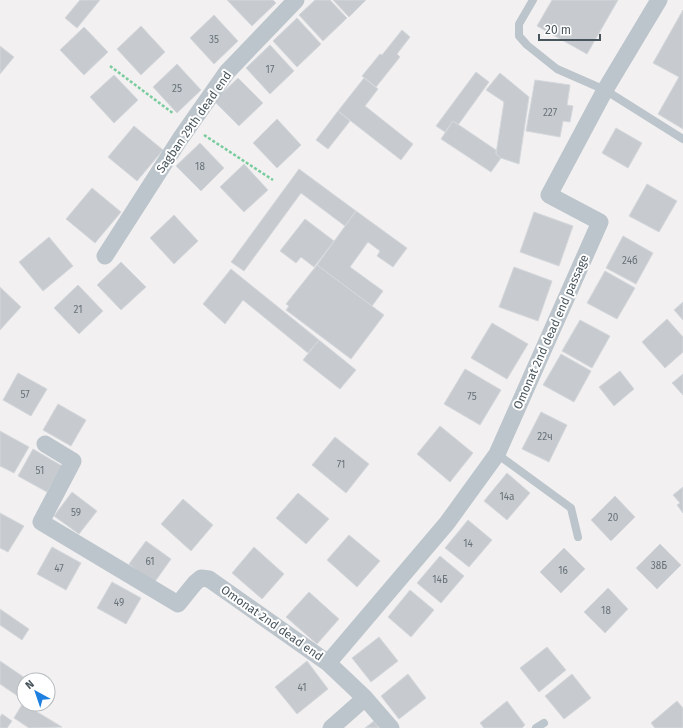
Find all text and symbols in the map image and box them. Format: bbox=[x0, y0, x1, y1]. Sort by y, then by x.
scale bar bbox=[539, 16, 600, 42]
text: 20 m bbox=[545, 23, 571, 37]
house number: 35 bbox=[209, 34, 219, 46]
house number: 17 bbox=[266, 64, 275, 76]
street label: Sagban 29th dead end bbox=[154, 68, 234, 176]
house number: 25 bbox=[172, 83, 182, 95]
house number: 227 bbox=[543, 107, 558, 119]
house number: 18 bbox=[195, 161, 205, 173]
street label: Omonat 2nd dead end passage bbox=[510, 253, 592, 411]
house number: 24б bbox=[622, 255, 638, 267]
house number: 21 bbox=[73, 304, 83, 316]
house number: 57 bbox=[20, 389, 30, 401]
house number: 75 bbox=[467, 391, 477, 403]
house number: 22ч bbox=[537, 431, 553, 443]
house number: 71 bbox=[337, 459, 345, 471]
house number: 51 bbox=[36, 465, 44, 477]
house number: 14а bbox=[499, 491, 515, 503]
house number: 59 bbox=[71, 507, 81, 519]
house number: 20 bbox=[608, 512, 619, 524]
house number: 14 bbox=[463, 538, 474, 550]
house number: 61 bbox=[145, 556, 155, 568]
house number: 38Б bbox=[651, 560, 667, 572]
house number: 47 bbox=[54, 563, 64, 575]
house number: 16 bbox=[558, 565, 568, 577]
house number: 14Б bbox=[432, 574, 448, 586]
street label: Omonat 2nd dead end bbox=[218, 582, 326, 664]
house number: 49 bbox=[114, 597, 124, 609]
house number: 18 bbox=[601, 605, 611, 617]
north arrow bbox=[16, 672, 56, 712]
text: N bbox=[23, 677, 37, 692]
house number: 41 bbox=[297, 682, 307, 694]

